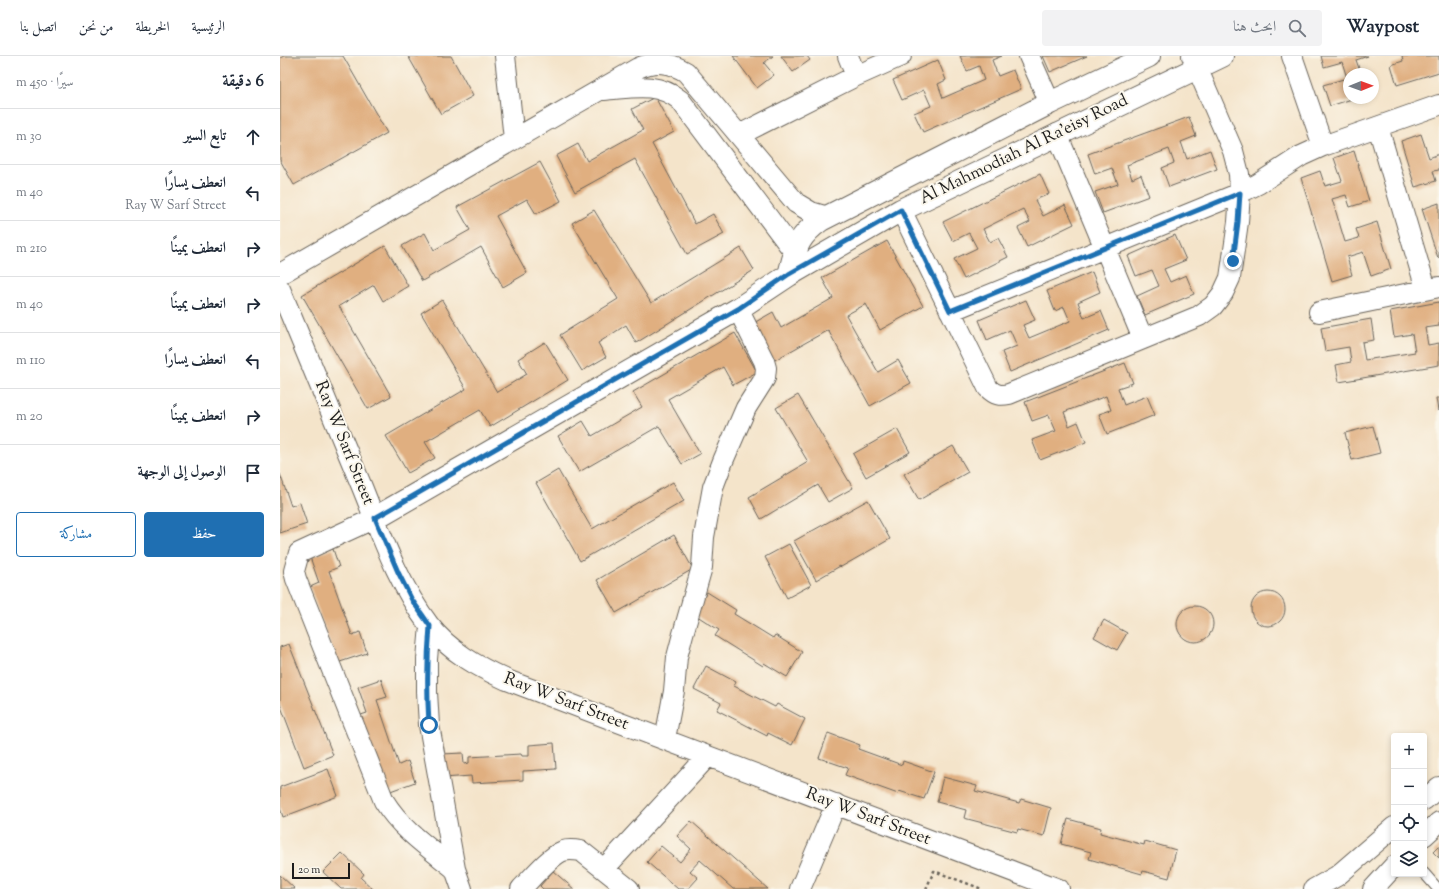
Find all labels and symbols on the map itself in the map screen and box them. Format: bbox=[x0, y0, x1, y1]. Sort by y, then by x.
north arrow bbox=[1343, 68, 1379, 104]
street label: Al Mahmodiah Al Ra'eisy Road bbox=[916, 89, 1133, 211]
route end bbox=[1224, 252, 1242, 270]
street label: Ray W Sarf Street bbox=[308, 377, 380, 509]
street label: Ray W Sarf Street bbox=[500, 667, 632, 737]
route start bbox=[420, 716, 438, 734]
street label: Ray W Sarf Street bbox=[802, 782, 934, 852]
scale bar bbox=[292, 861, 350, 880]

